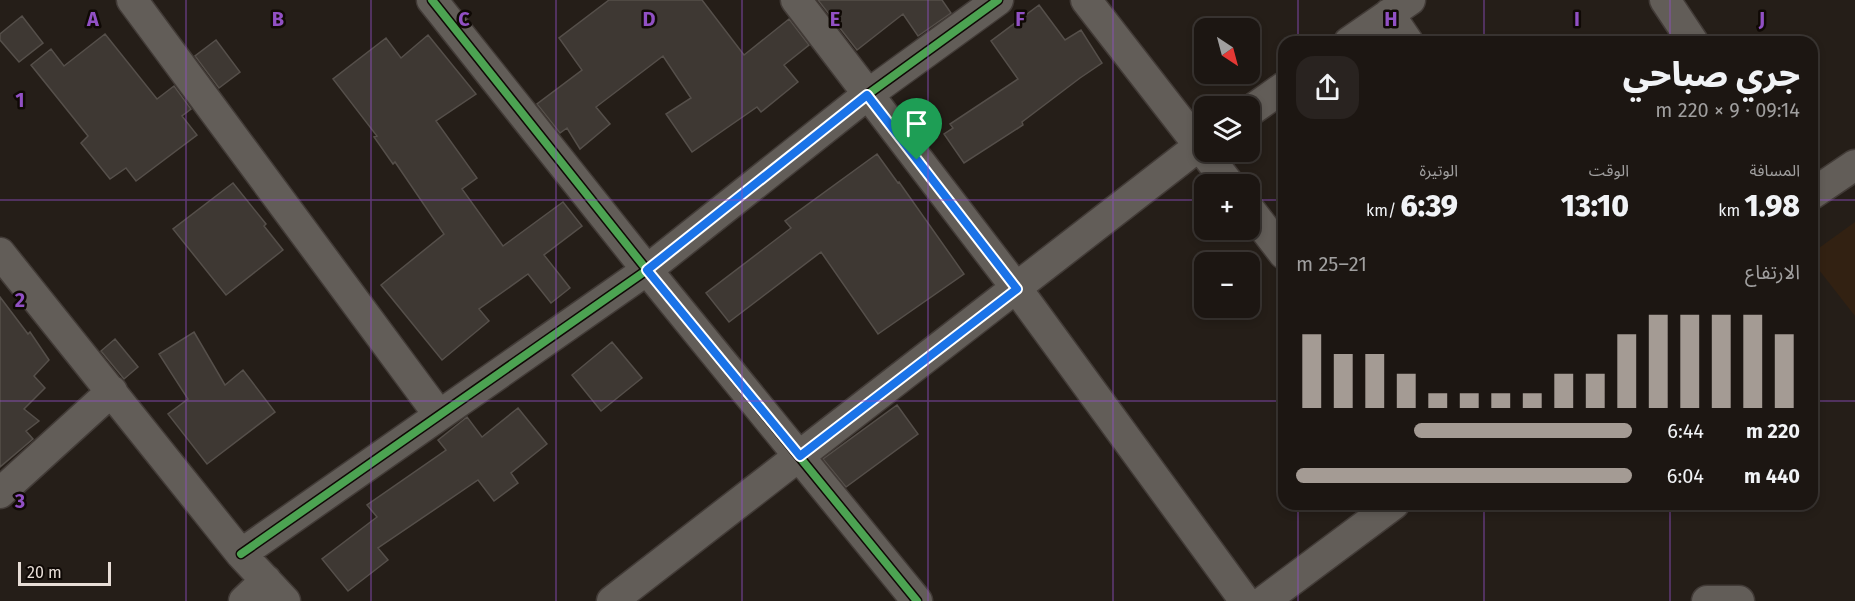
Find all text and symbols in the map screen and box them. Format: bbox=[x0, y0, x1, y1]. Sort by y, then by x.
text: A bbox=[86, 7, 100, 31]
text: B bbox=[272, 7, 284, 31]
text: C bbox=[458, 7, 470, 31]
text: D bbox=[642, 7, 656, 31]
text: E bbox=[830, 7, 840, 31]
text: F bbox=[1015, 7, 1025, 31]
text: H bbox=[1384, 7, 1398, 31]
text: I bbox=[1574, 7, 1580, 31]
text: J bbox=[1758, 7, 1765, 31]
north arrow bbox=[1194, 18, 1260, 84]
map controls bbox=[1194, 18, 1260, 318]
text: جري صباحي bbox=[1623, 55, 1800, 95]
button: share bbox=[1296, 56, 1359, 119]
text: 1 bbox=[15, 88, 25, 112]
button: layers bbox=[1194, 96, 1260, 162]
pin bbox=[891, 98, 942, 160]
text: 09:14 · 9 × 220 m bbox=[1655, 98, 1800, 122]
icon: arrive bbox=[900, 107, 933, 140]
text: الوتيرة bbox=[1420, 161, 1458, 180]
text: الوقت bbox=[1589, 161, 1629, 180]
text: المسافة bbox=[1750, 161, 1800, 180]
button: + bbox=[1194, 174, 1260, 240]
text: 6:39 bbox=[1400, 188, 1458, 224]
text: 13:10 bbox=[1561, 188, 1629, 224]
text: 1.98 bbox=[1744, 188, 1800, 224]
text: /km bbox=[1366, 201, 1400, 220]
text: km bbox=[1718, 201, 1744, 220]
button: − bbox=[1194, 252, 1260, 318]
text: 21–25 m bbox=[1296, 252, 1367, 276]
text: الارتفاع bbox=[1745, 260, 1800, 284]
text: 2 bbox=[15, 288, 25, 312]
text: 6:44 bbox=[1667, 419, 1704, 443]
text: 220 m bbox=[1746, 419, 1800, 443]
text: 6:04 bbox=[1667, 464, 1704, 488]
text: 440 m bbox=[1744, 464, 1800, 488]
text: 3 bbox=[14, 489, 25, 513]
scale bar bbox=[18, 559, 111, 586]
text: 20 m bbox=[27, 563, 62, 582]

